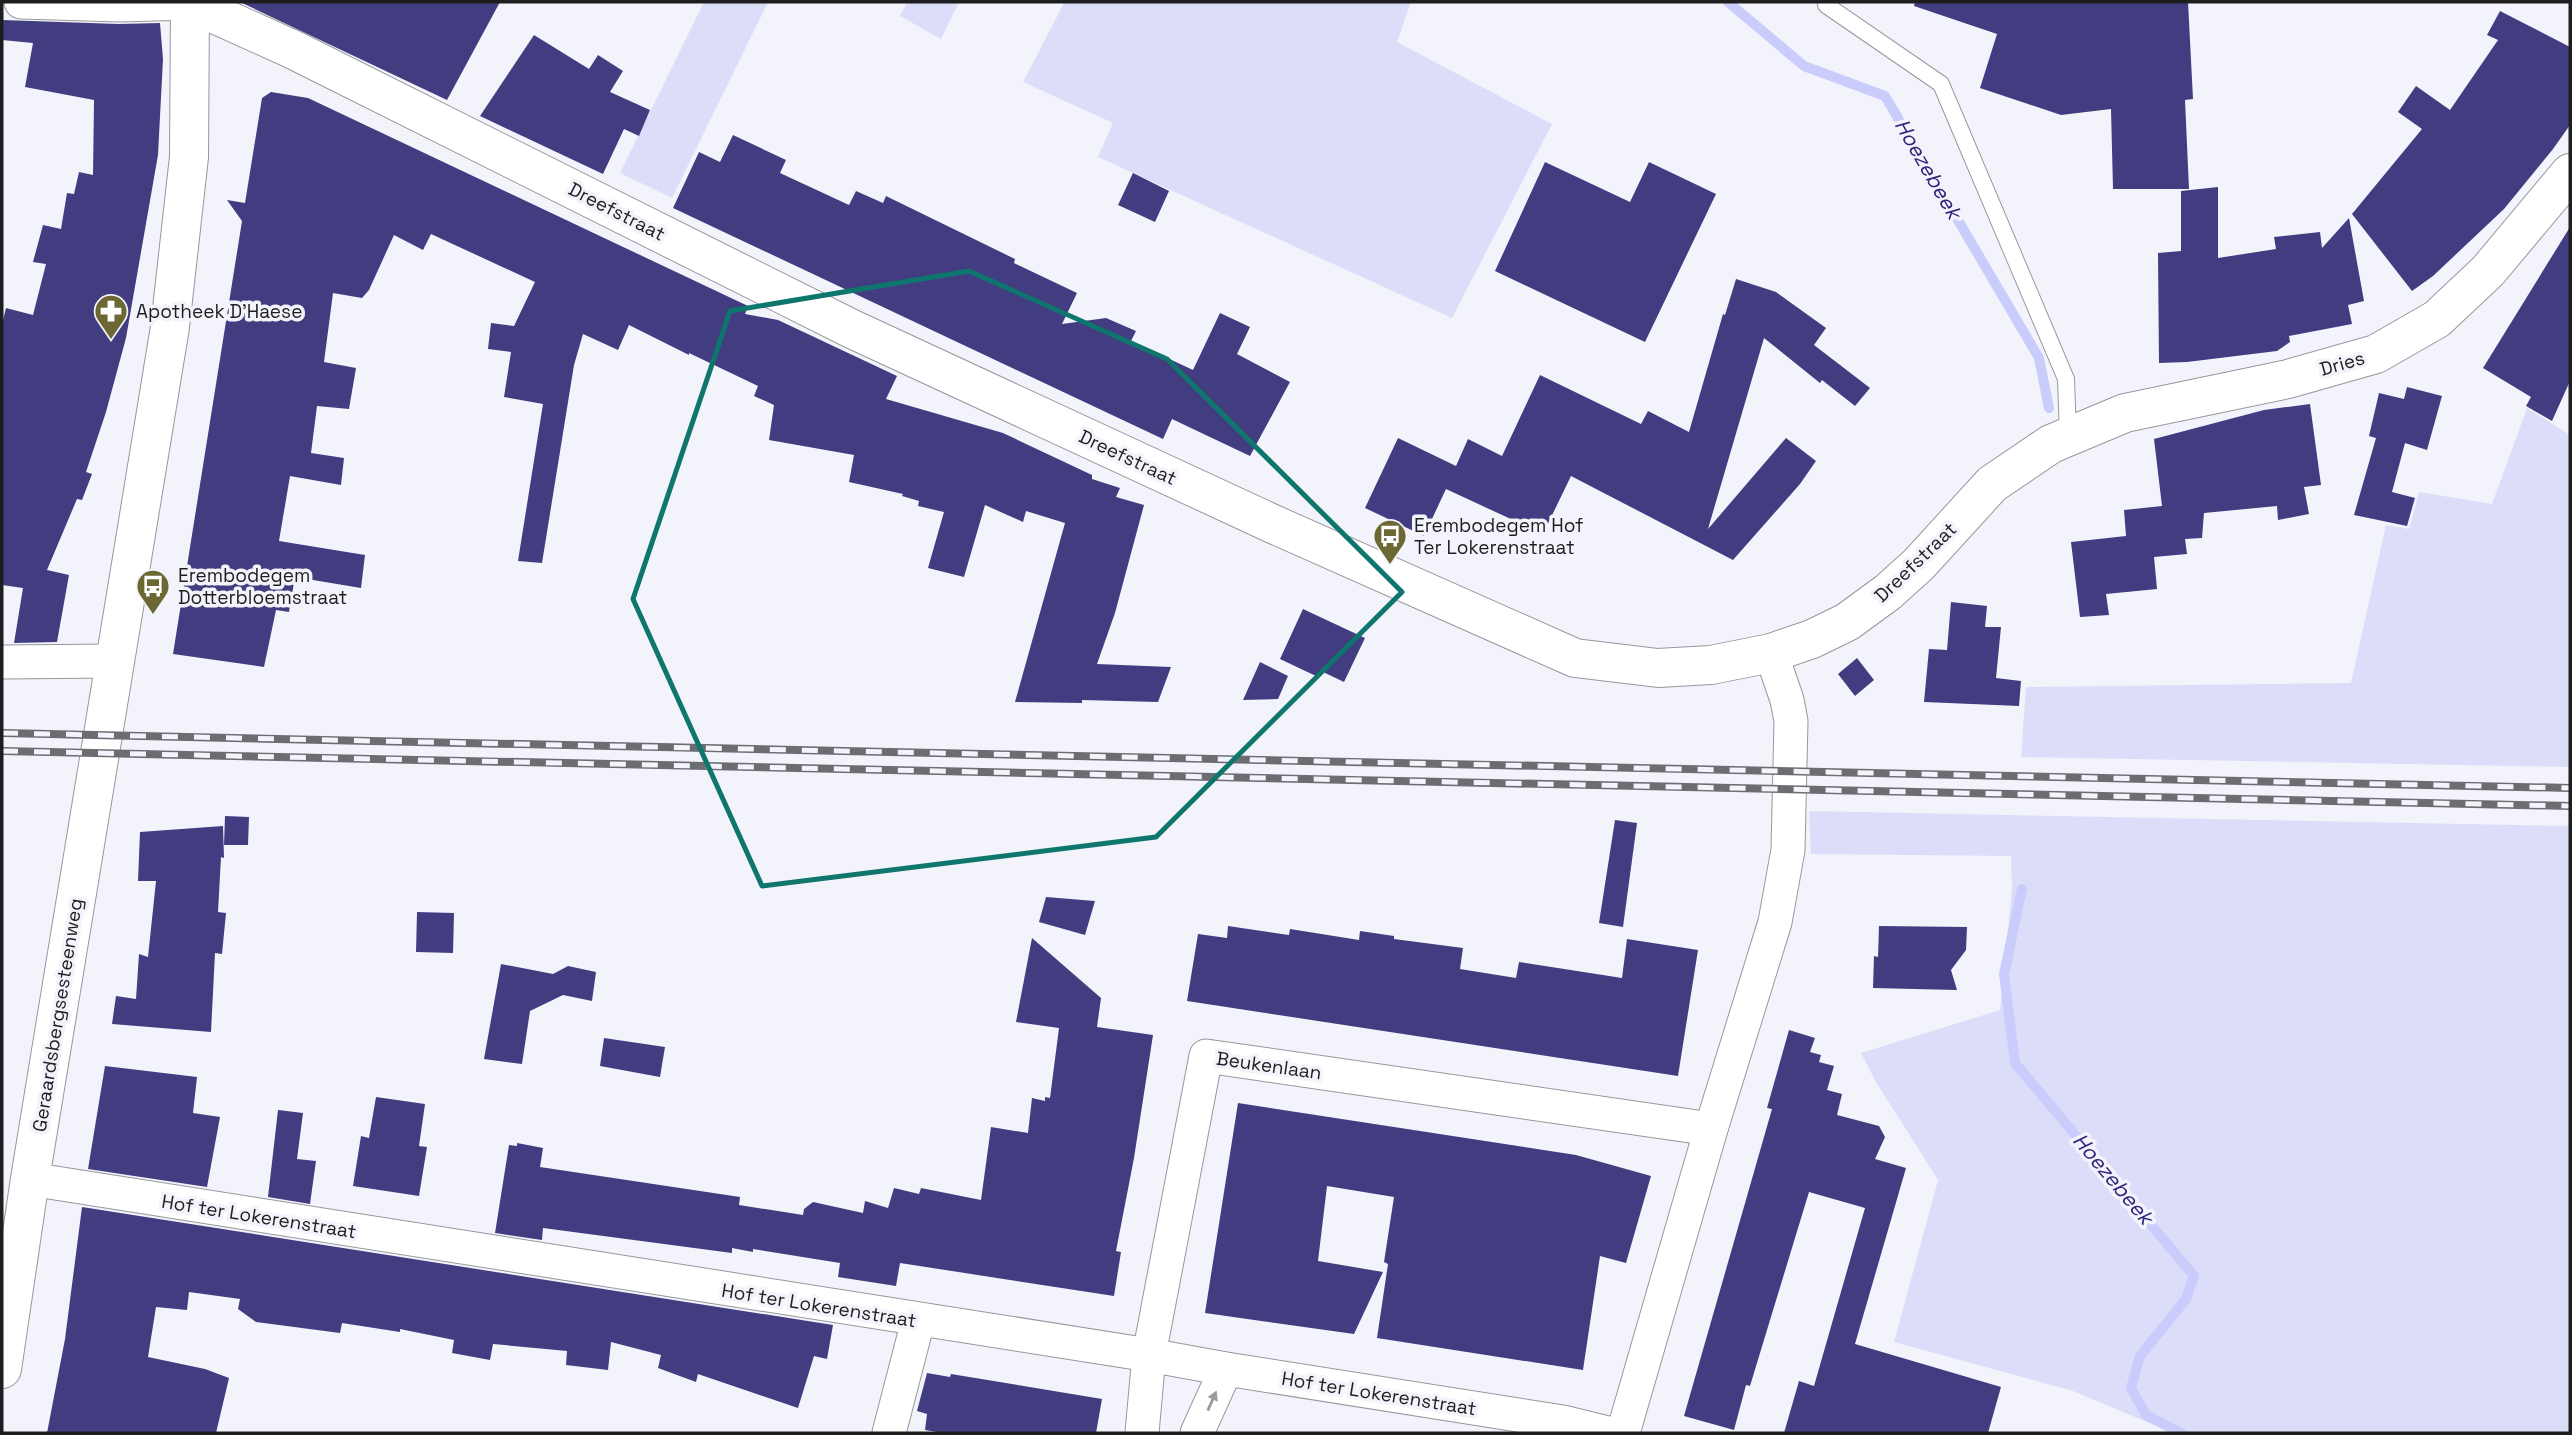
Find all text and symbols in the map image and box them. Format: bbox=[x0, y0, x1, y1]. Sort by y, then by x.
water label: Hoezebeek bbox=[1889, 114, 1969, 226]
street label: Dreefstraat bbox=[564, 176, 669, 246]
pharmacy icon: Apotheek D'Haese bbox=[92, 292, 130, 341]
place label: Apotheek D'Haese bbox=[136, 299, 302, 324]
street label: Dries bbox=[2317, 345, 2368, 382]
street label: Dreefstraat bbox=[1075, 424, 1181, 491]
place label: Erembodegem Hof Ter Lokerenstraat bbox=[1414, 513, 1583, 560]
bus stop icon: Erembodegem Hof Ter Lokerenstraat bbox=[1371, 517, 1409, 566]
street label: Dreefstraat bbox=[1869, 517, 1962, 608]
place label: Erembodegem Dotterbloemstraat bbox=[178, 563, 347, 610]
bus stop icon: Erembodegem Dotterbloemstraat bbox=[134, 567, 172, 616]
street label: Geraardsbergsesteenweg bbox=[27, 897, 88, 1134]
street label: Beukenlaan bbox=[1215, 1046, 1323, 1085]
water label: Hoezebeek bbox=[2067, 1127, 2161, 1232]
street label: Hof ter Lokerenstraat bbox=[160, 1189, 358, 1244]
street label: Hof ter Lokerenstraat bbox=[720, 1278, 918, 1333]
street label: Hof ter Lokerenstraat bbox=[1280, 1366, 1478, 1421]
one-way arrow bbox=[1207, 1391, 1218, 1412]

